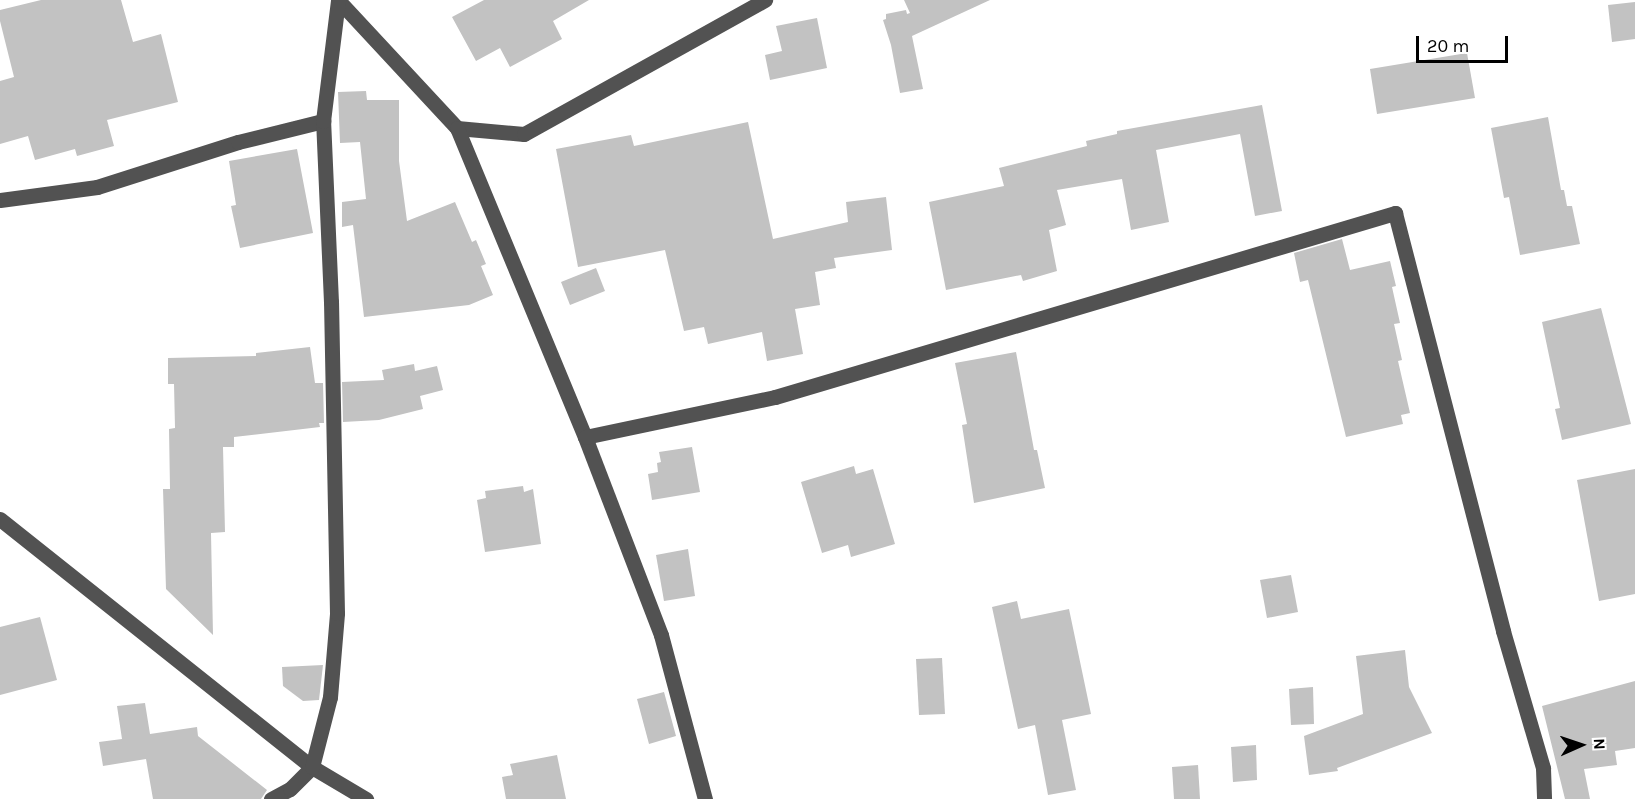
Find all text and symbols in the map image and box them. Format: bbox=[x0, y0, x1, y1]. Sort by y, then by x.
scale bar bbox=[1419, 24, 1510, 62]
text: 20 m bbox=[1427, 35, 1469, 57]
north arrow bbox=[1551, 715, 1611, 775]
text: N bbox=[1590, 738, 1609, 750]

